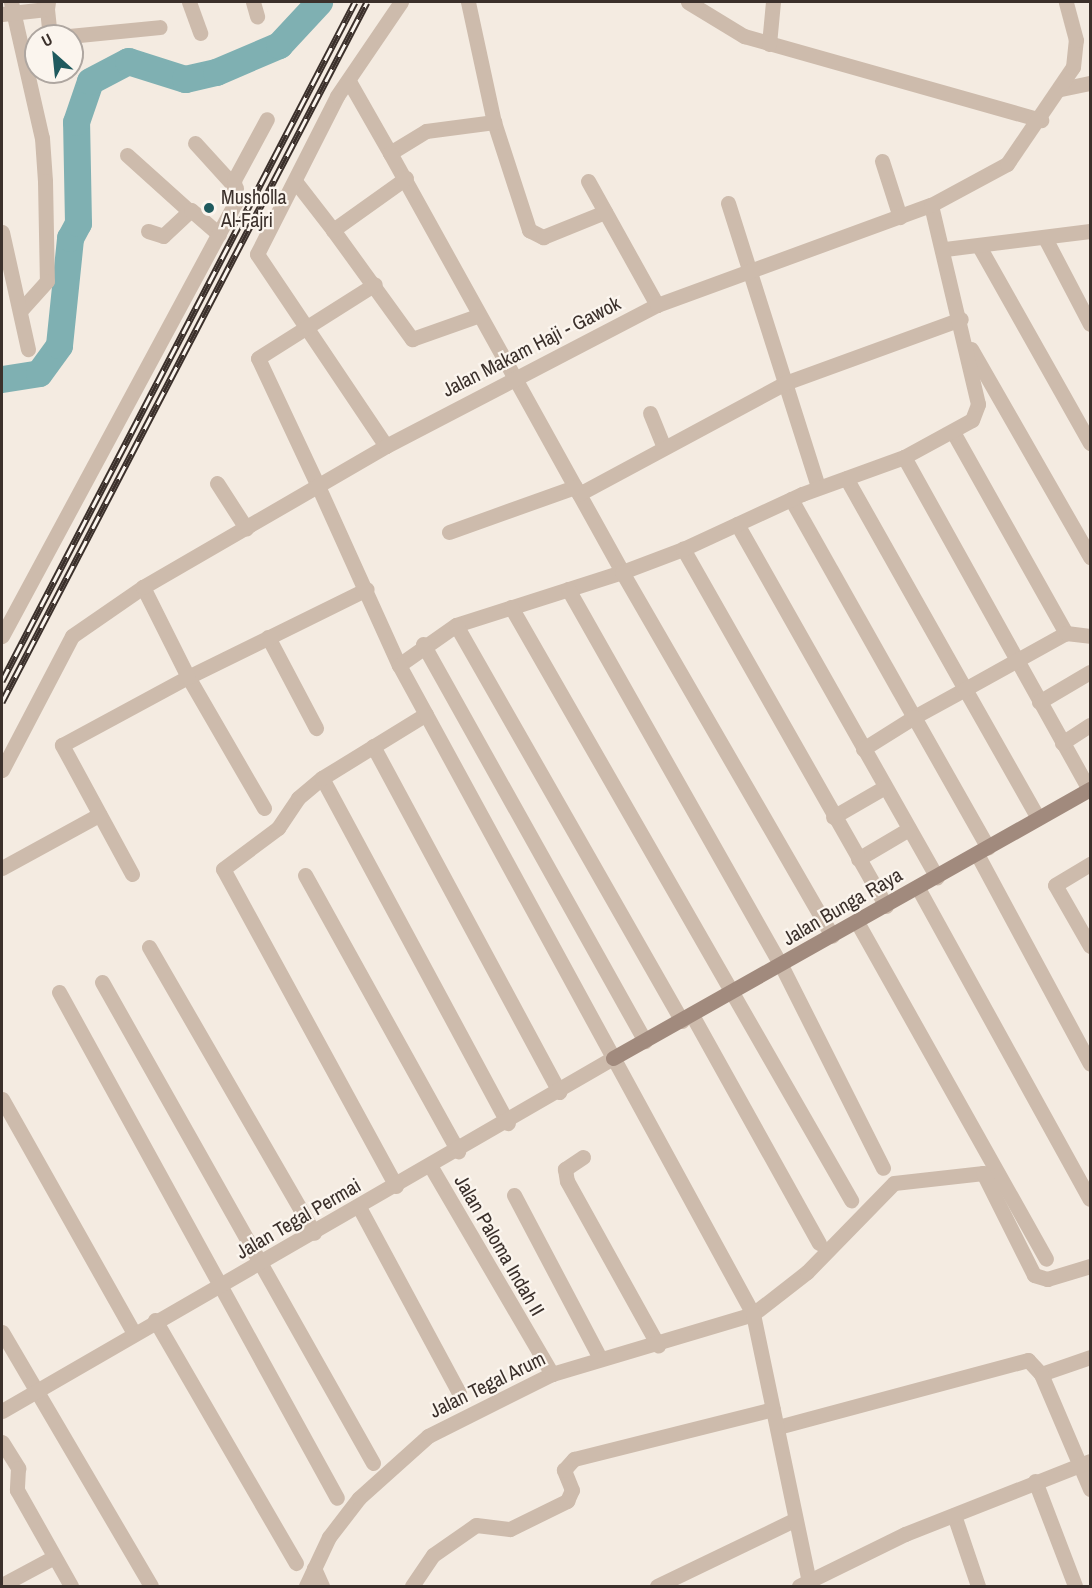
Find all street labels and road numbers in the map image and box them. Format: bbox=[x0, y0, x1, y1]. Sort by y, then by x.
street label: Jalan Makam Haji - Gawok bbox=[438, 291, 624, 401]
street label: Jalan Bunga Raya bbox=[778, 862, 906, 950]
street label: Jalan Paloma Indah II bbox=[450, 1170, 550, 1320]
street label: Jalan Tegal Permai bbox=[231, 1173, 365, 1263]
street label: Jalan Tegal Arum bbox=[425, 1345, 549, 1423]

